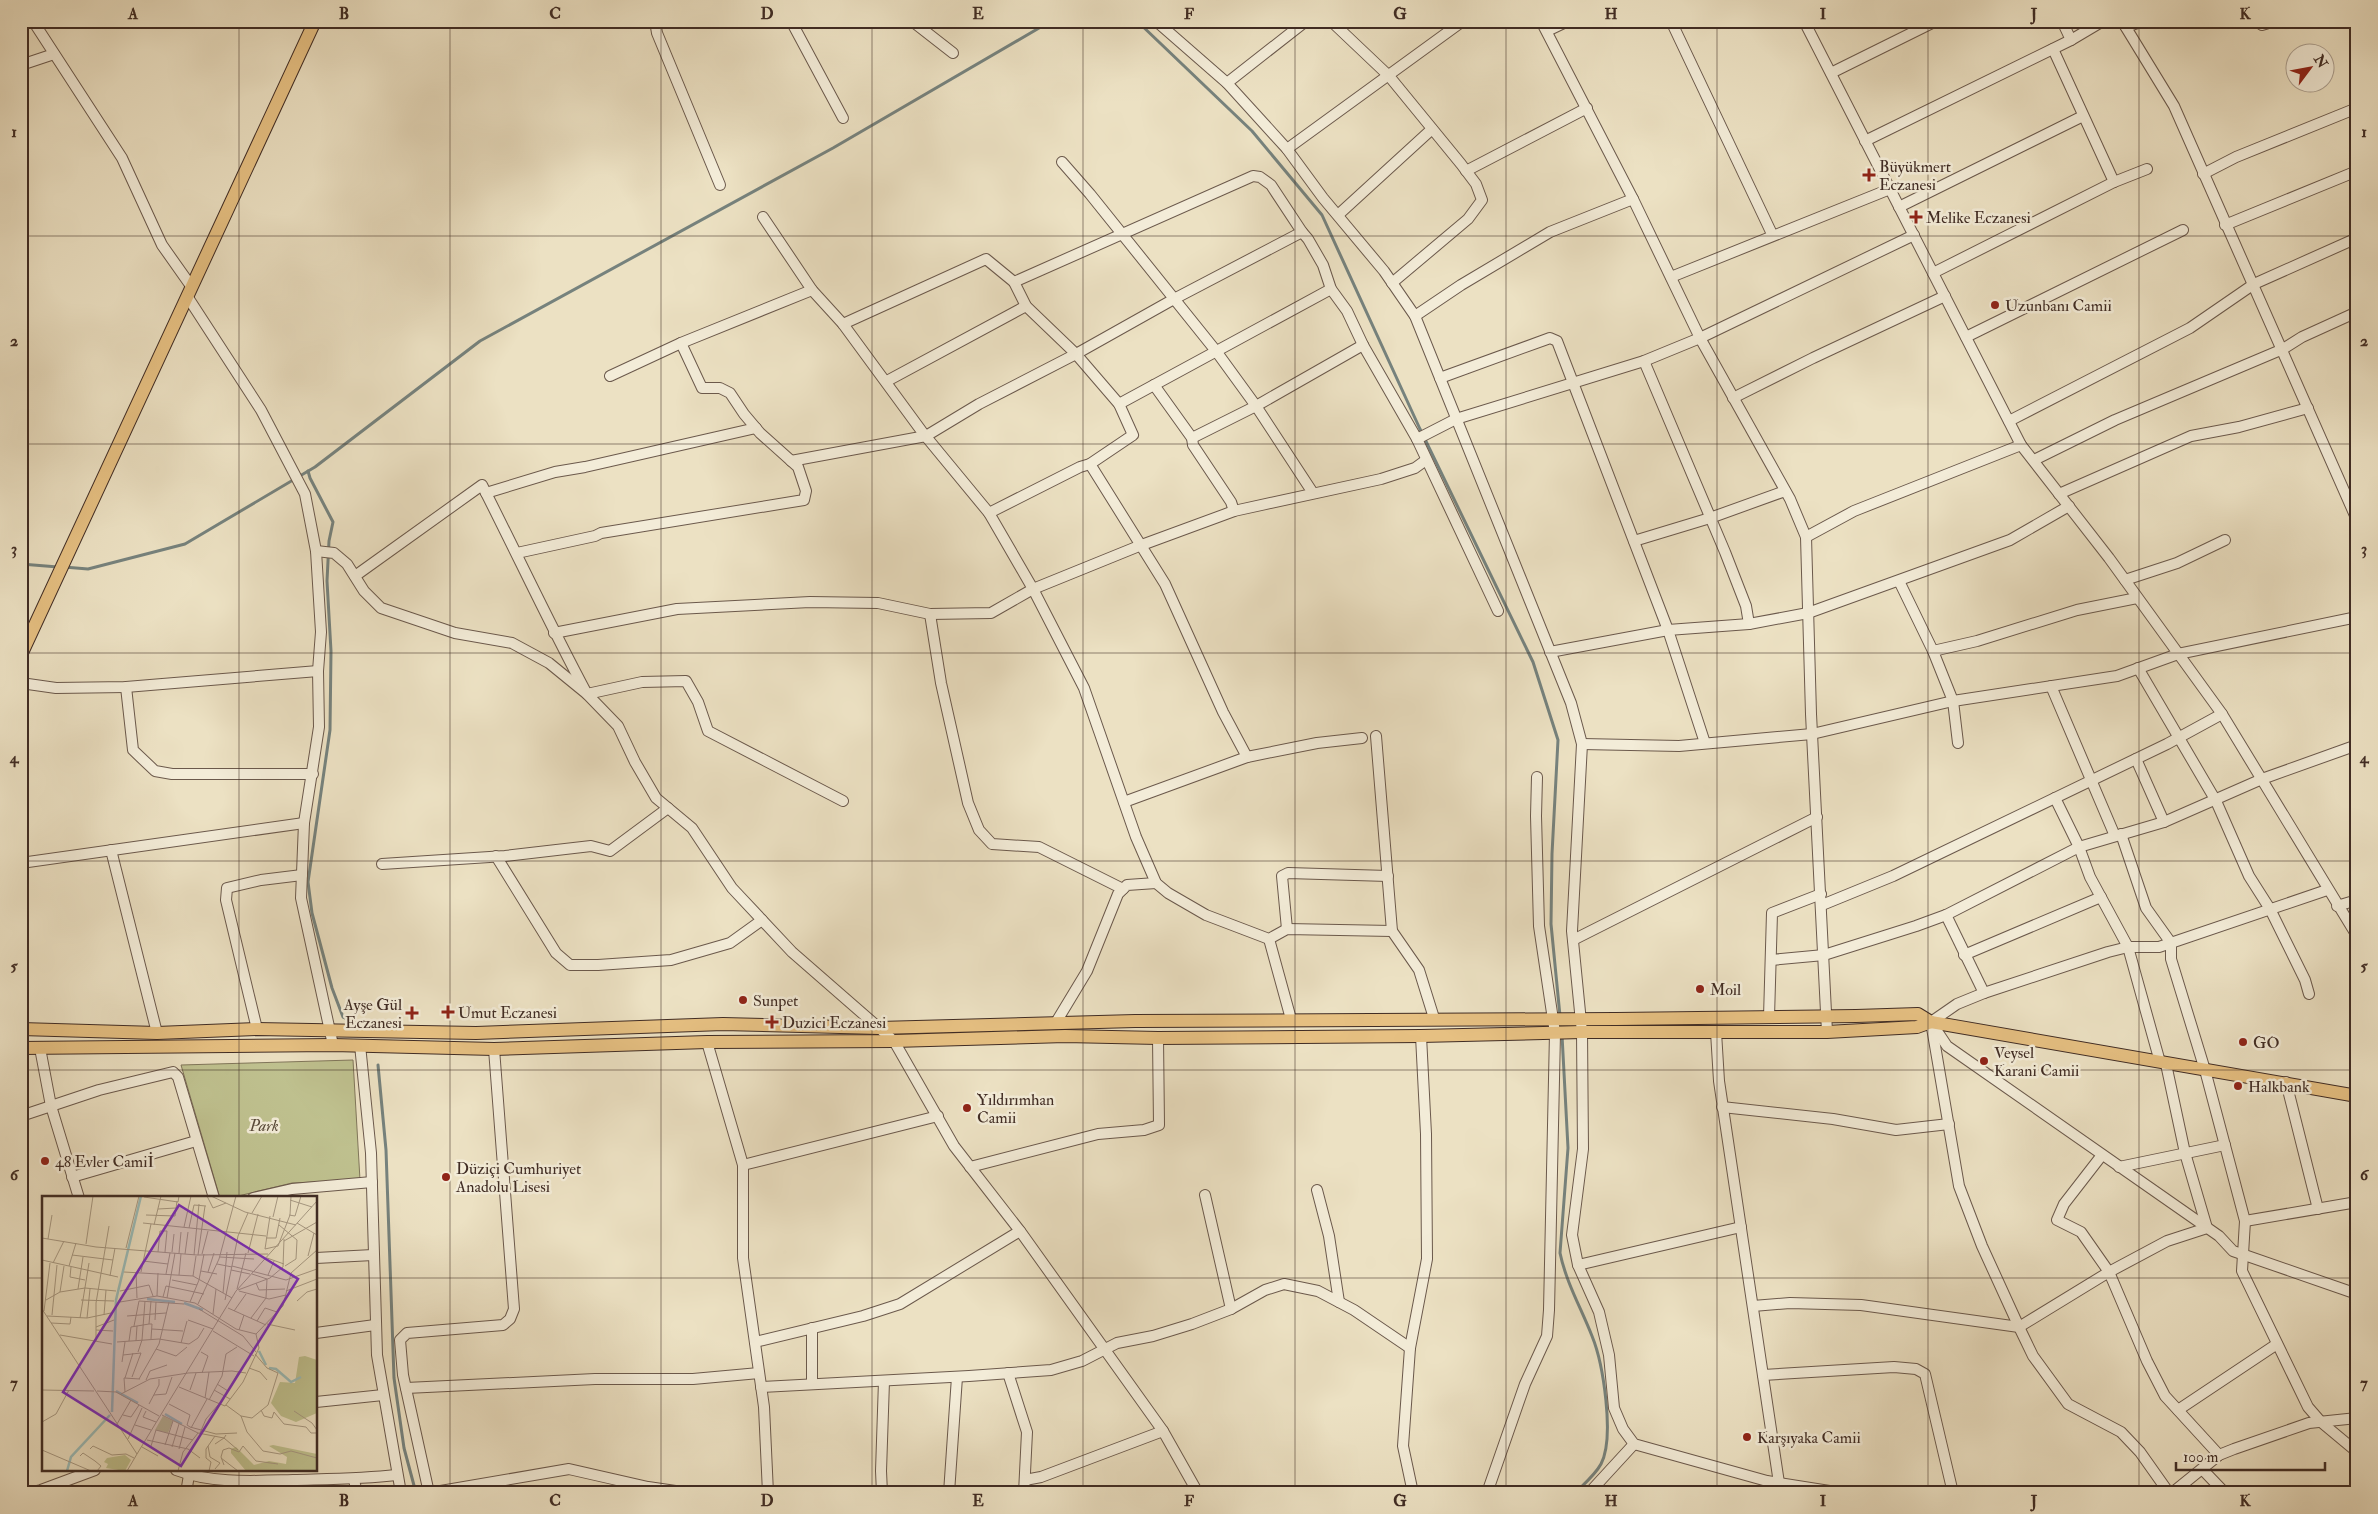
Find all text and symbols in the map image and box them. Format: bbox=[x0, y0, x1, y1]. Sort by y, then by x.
text: A bbox=[127, 4, 139, 24]
text: B bbox=[339, 4, 349, 24]
text: C bbox=[549, 4, 561, 24]
text: D bbox=[760, 4, 774, 24]
text: E bbox=[972, 4, 984, 24]
text: F bbox=[1184, 4, 1194, 24]
text: G bbox=[1393, 4, 1407, 24]
text: H bbox=[1604, 4, 1618, 24]
text: I bbox=[1820, 4, 1827, 24]
text: J bbox=[2030, 4, 2038, 25]
text: K bbox=[2239, 4, 2251, 24]
north arrow bbox=[2286, 42, 2336, 92]
text: N bbox=[2310, 51, 2331, 72]
text: 1 bbox=[11, 122, 17, 142]
text: 1 bbox=[2361, 122, 2367, 142]
place label: Büyükmert Eczanesi bbox=[1879, 157, 1951, 195]
marker: Büyükmert Eczanesi bbox=[1863, 169, 1875, 181]
place label: Melike Eczanesi bbox=[1926, 208, 2031, 228]
marker: Melike Eczanesi bbox=[1910, 211, 1922, 223]
place label: Uzunbanı Camii bbox=[2005, 296, 2112, 316]
marker: Uzunbanı Camii bbox=[1989, 299, 2001, 311]
text: 2 bbox=[10, 331, 18, 351]
text: 2 bbox=[2360, 331, 2368, 351]
text: 3 bbox=[11, 539, 17, 559]
text: 3 bbox=[2361, 539, 2367, 559]
text: 4 bbox=[9, 748, 20, 768]
text: 4 bbox=[2359, 748, 2370, 768]
text: 5 bbox=[10, 956, 18, 976]
text: 5 bbox=[2360, 956, 2368, 976]
place label: Moil bbox=[1710, 980, 1741, 1000]
marker: Moil bbox=[1694, 983, 1706, 995]
place label: Sunpet bbox=[753, 991, 798, 1012]
marker: Sunpet bbox=[737, 994, 749, 1006]
place label: Ayşe Gül Eczanesi bbox=[343, 995, 402, 1033]
place label: Umut Eczanesi bbox=[458, 1003, 557, 1023]
marker: Umut Eczanesi bbox=[442, 1006, 454, 1018]
marker: Ayşe Gül Eczanesi bbox=[406, 1007, 418, 1019]
place label: Duzici Eczanesi bbox=[782, 1013, 886, 1033]
marker: Duzici Eczanesi bbox=[766, 1016, 778, 1028]
place label: GO bbox=[2253, 1033, 2279, 1053]
marker: GO bbox=[2237, 1036, 2249, 1048]
place label: Veysel Karani Camii bbox=[1994, 1043, 2079, 1081]
marker: Veysel Karani Camii bbox=[1978, 1055, 1990, 1067]
place label: Halkbank bbox=[2248, 1077, 2310, 1097]
marker: Halkbank bbox=[2232, 1080, 2244, 1092]
place label: Yıldırımhan Camii bbox=[977, 1090, 1054, 1128]
marker: Yıldırımhan Camii bbox=[961, 1102, 973, 1114]
park label: Park bbox=[248, 1116, 279, 1136]
place label: 48 Evler Camiİ bbox=[55, 1152, 154, 1172]
marker: 48 Evler Camiİ bbox=[39, 1155, 51, 1167]
place label: Düziçi Cumhuriyet Anadolu Lisesi bbox=[455, 1159, 581, 1197]
text: 6 bbox=[10, 1165, 20, 1185]
text: 6 bbox=[2360, 1165, 2370, 1185]
marker: Düziçi Cumhuriyet Anadolu Lisesi bbox=[440, 1171, 452, 1183]
inset map bbox=[42, 1196, 318, 1472]
text: 7 bbox=[10, 1373, 18, 1393]
text: 7 bbox=[2360, 1373, 2368, 1393]
place label: Karşıyaka Camii bbox=[1757, 1428, 1861, 1448]
marker: Karşıyaka Camii bbox=[1741, 1431, 1753, 1443]
scale bar bbox=[2176, 1439, 2324, 1471]
text: 100 m bbox=[2183, 1448, 2219, 1467]
text: A bbox=[127, 1491, 139, 1511]
text: B bbox=[339, 1491, 349, 1511]
text: C bbox=[549, 1491, 561, 1511]
text: D bbox=[760, 1491, 774, 1511]
text: E bbox=[972, 1491, 984, 1511]
text: F bbox=[1184, 1491, 1194, 1511]
text: G bbox=[1393, 1491, 1407, 1511]
text: H bbox=[1604, 1491, 1618, 1511]
text: I bbox=[1820, 1491, 1827, 1511]
text: J bbox=[2030, 1491, 2038, 1512]
text: K bbox=[2239, 1491, 2251, 1511]

